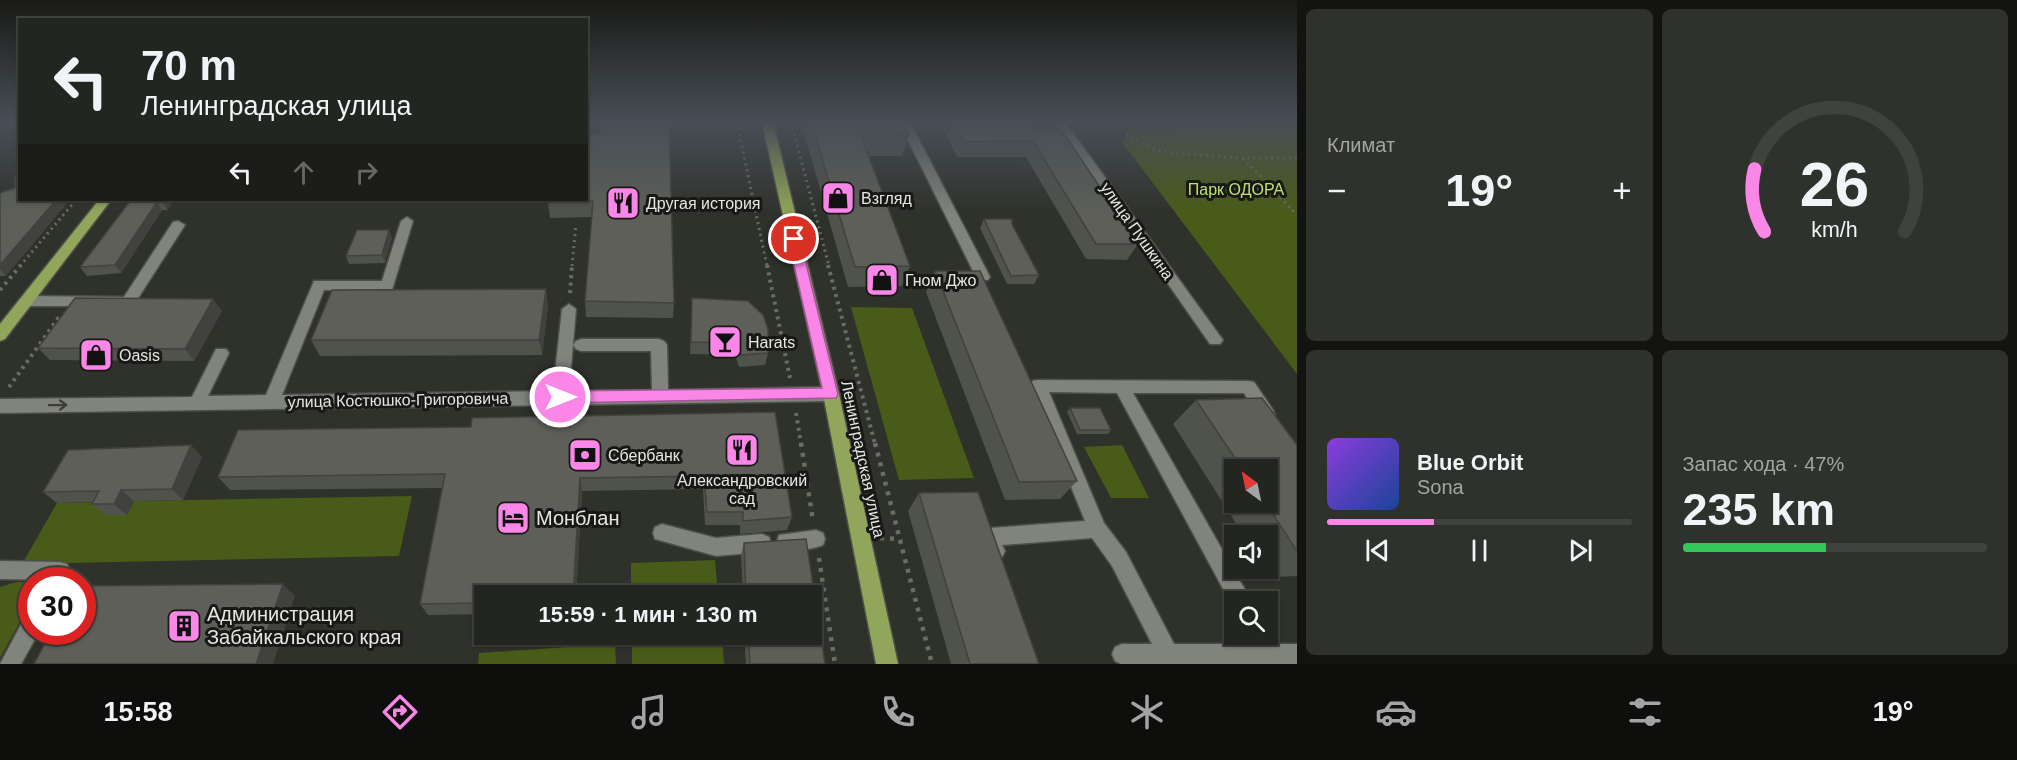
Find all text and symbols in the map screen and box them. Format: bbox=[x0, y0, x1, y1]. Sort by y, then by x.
icon: left bbox=[42, 42, 120, 120]
text: 70 m bbox=[141, 42, 237, 89]
text: Ленинградская улица bbox=[141, 91, 412, 121]
text: Климат bbox=[1327, 134, 1395, 156]
text: 26 bbox=[1800, 150, 1869, 219]
icon: left bbox=[224, 156, 257, 189]
icon: ahead bbox=[287, 156, 320, 189]
icon: right bbox=[350, 156, 383, 189]
text: 19° bbox=[1445, 165, 1513, 216]
text: − bbox=[1327, 172, 1346, 209]
text: + bbox=[1612, 172, 1632, 209]
street label: улица Пушкина bbox=[1097, 179, 1177, 283]
shop icon: Взгляд bbox=[820, 180, 856, 216]
park label: Парк ОДОРА bbox=[1188, 181, 1285, 198]
restaurant icon: Другая история bbox=[605, 185, 641, 221]
place label: Взгляд bbox=[861, 190, 912, 207]
place label: Другая история bbox=[646, 195, 761, 212]
pin bbox=[768, 213, 819, 264]
text: km/h bbox=[1812, 218, 1858, 242]
icon: arrive bbox=[777, 222, 810, 255]
shop icon: Гном Джо bbox=[864, 262, 900, 298]
place label: Гном Джо bbox=[905, 272, 976, 289]
bar icon: Harats bbox=[707, 324, 743, 360]
place label: Harats bbox=[748, 334, 795, 351]
shop icon: Oasis bbox=[78, 337, 114, 373]
place label: Oasis bbox=[119, 347, 160, 364]
position arrow bbox=[528, 365, 592, 429]
street label: Ленинградская улица bbox=[838, 379, 888, 539]
street label: улица Костюшко-Григоровича bbox=[288, 390, 509, 410]
one-way arrow bbox=[48, 399, 68, 411]
restaurant icon: Александровский сад bbox=[724, 432, 760, 468]
bank icon: Сбербанк bbox=[567, 437, 603, 473]
place label: Сбербанк bbox=[608, 447, 681, 464]
text: Blue Orbit bbox=[1417, 450, 1523, 475]
text: Запас хода · 47% bbox=[1683, 453, 1844, 475]
north arrow bbox=[1224, 459, 1278, 513]
map controls bbox=[1224, 459, 1278, 645]
place label: Александровский сад bbox=[677, 472, 807, 507]
text: Sona bbox=[1417, 476, 1464, 498]
text: 235 km bbox=[1683, 484, 1835, 535]
hotel icon: Монблан bbox=[495, 500, 531, 536]
place label: Монблан bbox=[536, 507, 619, 529]
button: sound bbox=[1224, 525, 1278, 579]
icon: previous bbox=[1361, 534, 1394, 567]
icon: pause bbox=[1463, 534, 1496, 567]
icon: next bbox=[1564, 534, 1597, 567]
speed limit sign: 30 bbox=[18, 567, 96, 645]
button: search bbox=[1224, 591, 1278, 645]
text: 15:59 · 1 мин · 130 m bbox=[538, 602, 758, 627]
place label: Администрация Забайкальского края bbox=[207, 603, 401, 648]
building icon: Администрация Забайкальского края bbox=[166, 608, 202, 644]
icon: directions bbox=[379, 691, 421, 733]
icon: music bbox=[628, 691, 670, 733]
icon: phone bbox=[877, 691, 919, 733]
icon: climate bbox=[1126, 691, 1168, 733]
icon: car bbox=[1375, 691, 1417, 733]
icon: filters bbox=[1624, 691, 1666, 733]
text: 15:58 bbox=[103, 697, 173, 727]
text: 19° bbox=[1873, 697, 1913, 727]

